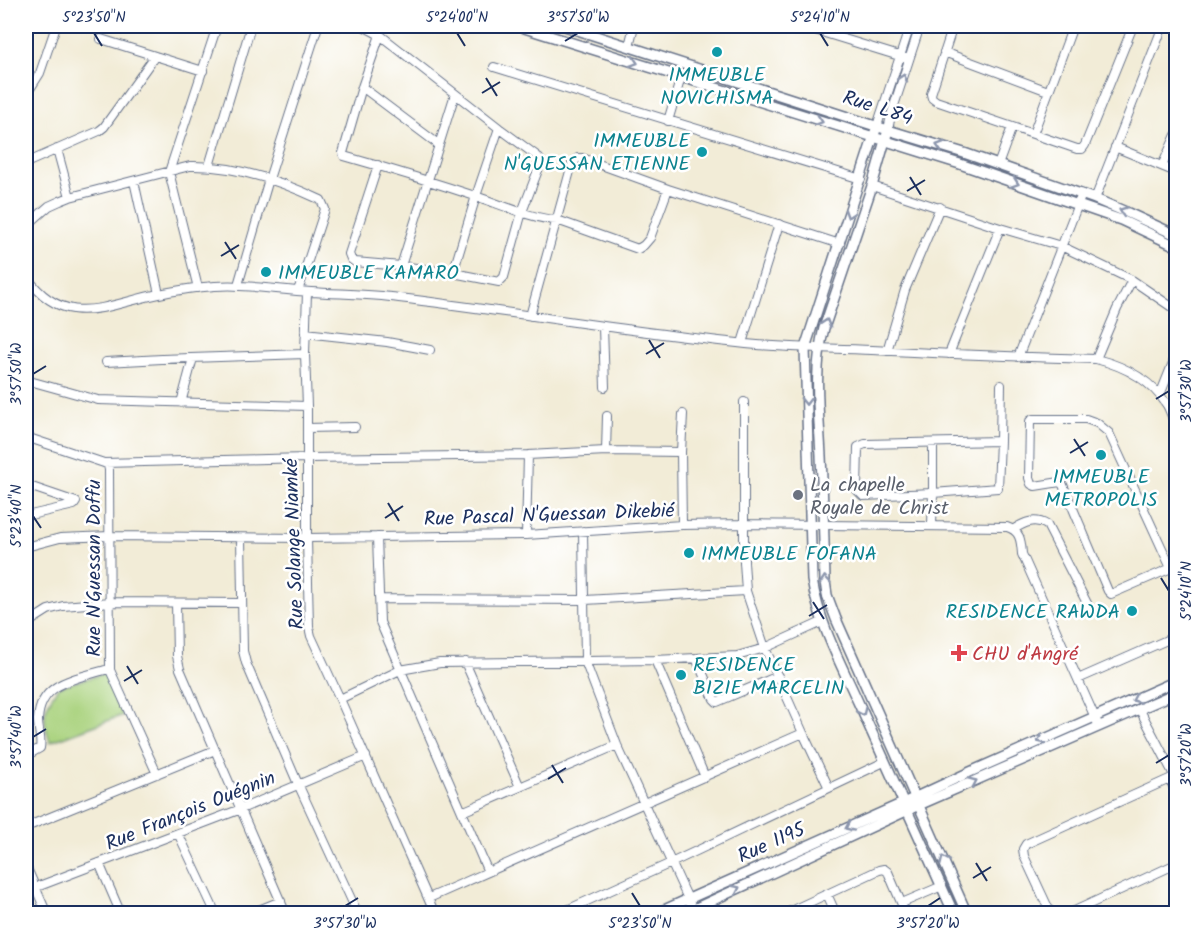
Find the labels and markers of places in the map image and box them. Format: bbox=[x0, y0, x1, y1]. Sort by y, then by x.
marker: IMMEUBLE NOVICHISMA bbox=[710, 45, 724, 59]
place label: IMMEUBLE NOVICHISMA bbox=[661, 60, 773, 115]
place label: IMMEUBLE N'GUESSAN ETIENNE bbox=[504, 126, 691, 181]
marker: IMMEUBLE N'GUESSAN ETIENNE bbox=[695, 145, 709, 159]
place label: IMMEUBLE KAMARO bbox=[278, 258, 459, 290]
marker: IMMEUBLE KAMARO bbox=[259, 265, 273, 279]
marker: IMMEUBLE METROPOLIS bbox=[1094, 448, 1108, 462]
place label: IMMEUBLE METROPOLIS bbox=[1045, 462, 1158, 517]
place label: La chapelle Royale de Christ bbox=[810, 470, 949, 525]
marker: La chapelle Royale de Christ bbox=[791, 488, 805, 502]
place label: IMMEUBLE FOFANA bbox=[701, 539, 877, 571]
marker: IMMEUBLE FOFANA bbox=[682, 546, 696, 560]
place label: RESIDENCE RAWDA bbox=[945, 597, 1120, 629]
marker: RESIDENCE RAWDA bbox=[1125, 604, 1139, 618]
place label: CHU d'Angré bbox=[972, 639, 1079, 671]
marker: CHU d'Angré bbox=[950, 644, 968, 662]
place label: RESIDENCE BIZIE MARCELIN bbox=[693, 650, 844, 705]
marker: RESIDENCE BIZIE MARCELIN bbox=[674, 668, 688, 682]

